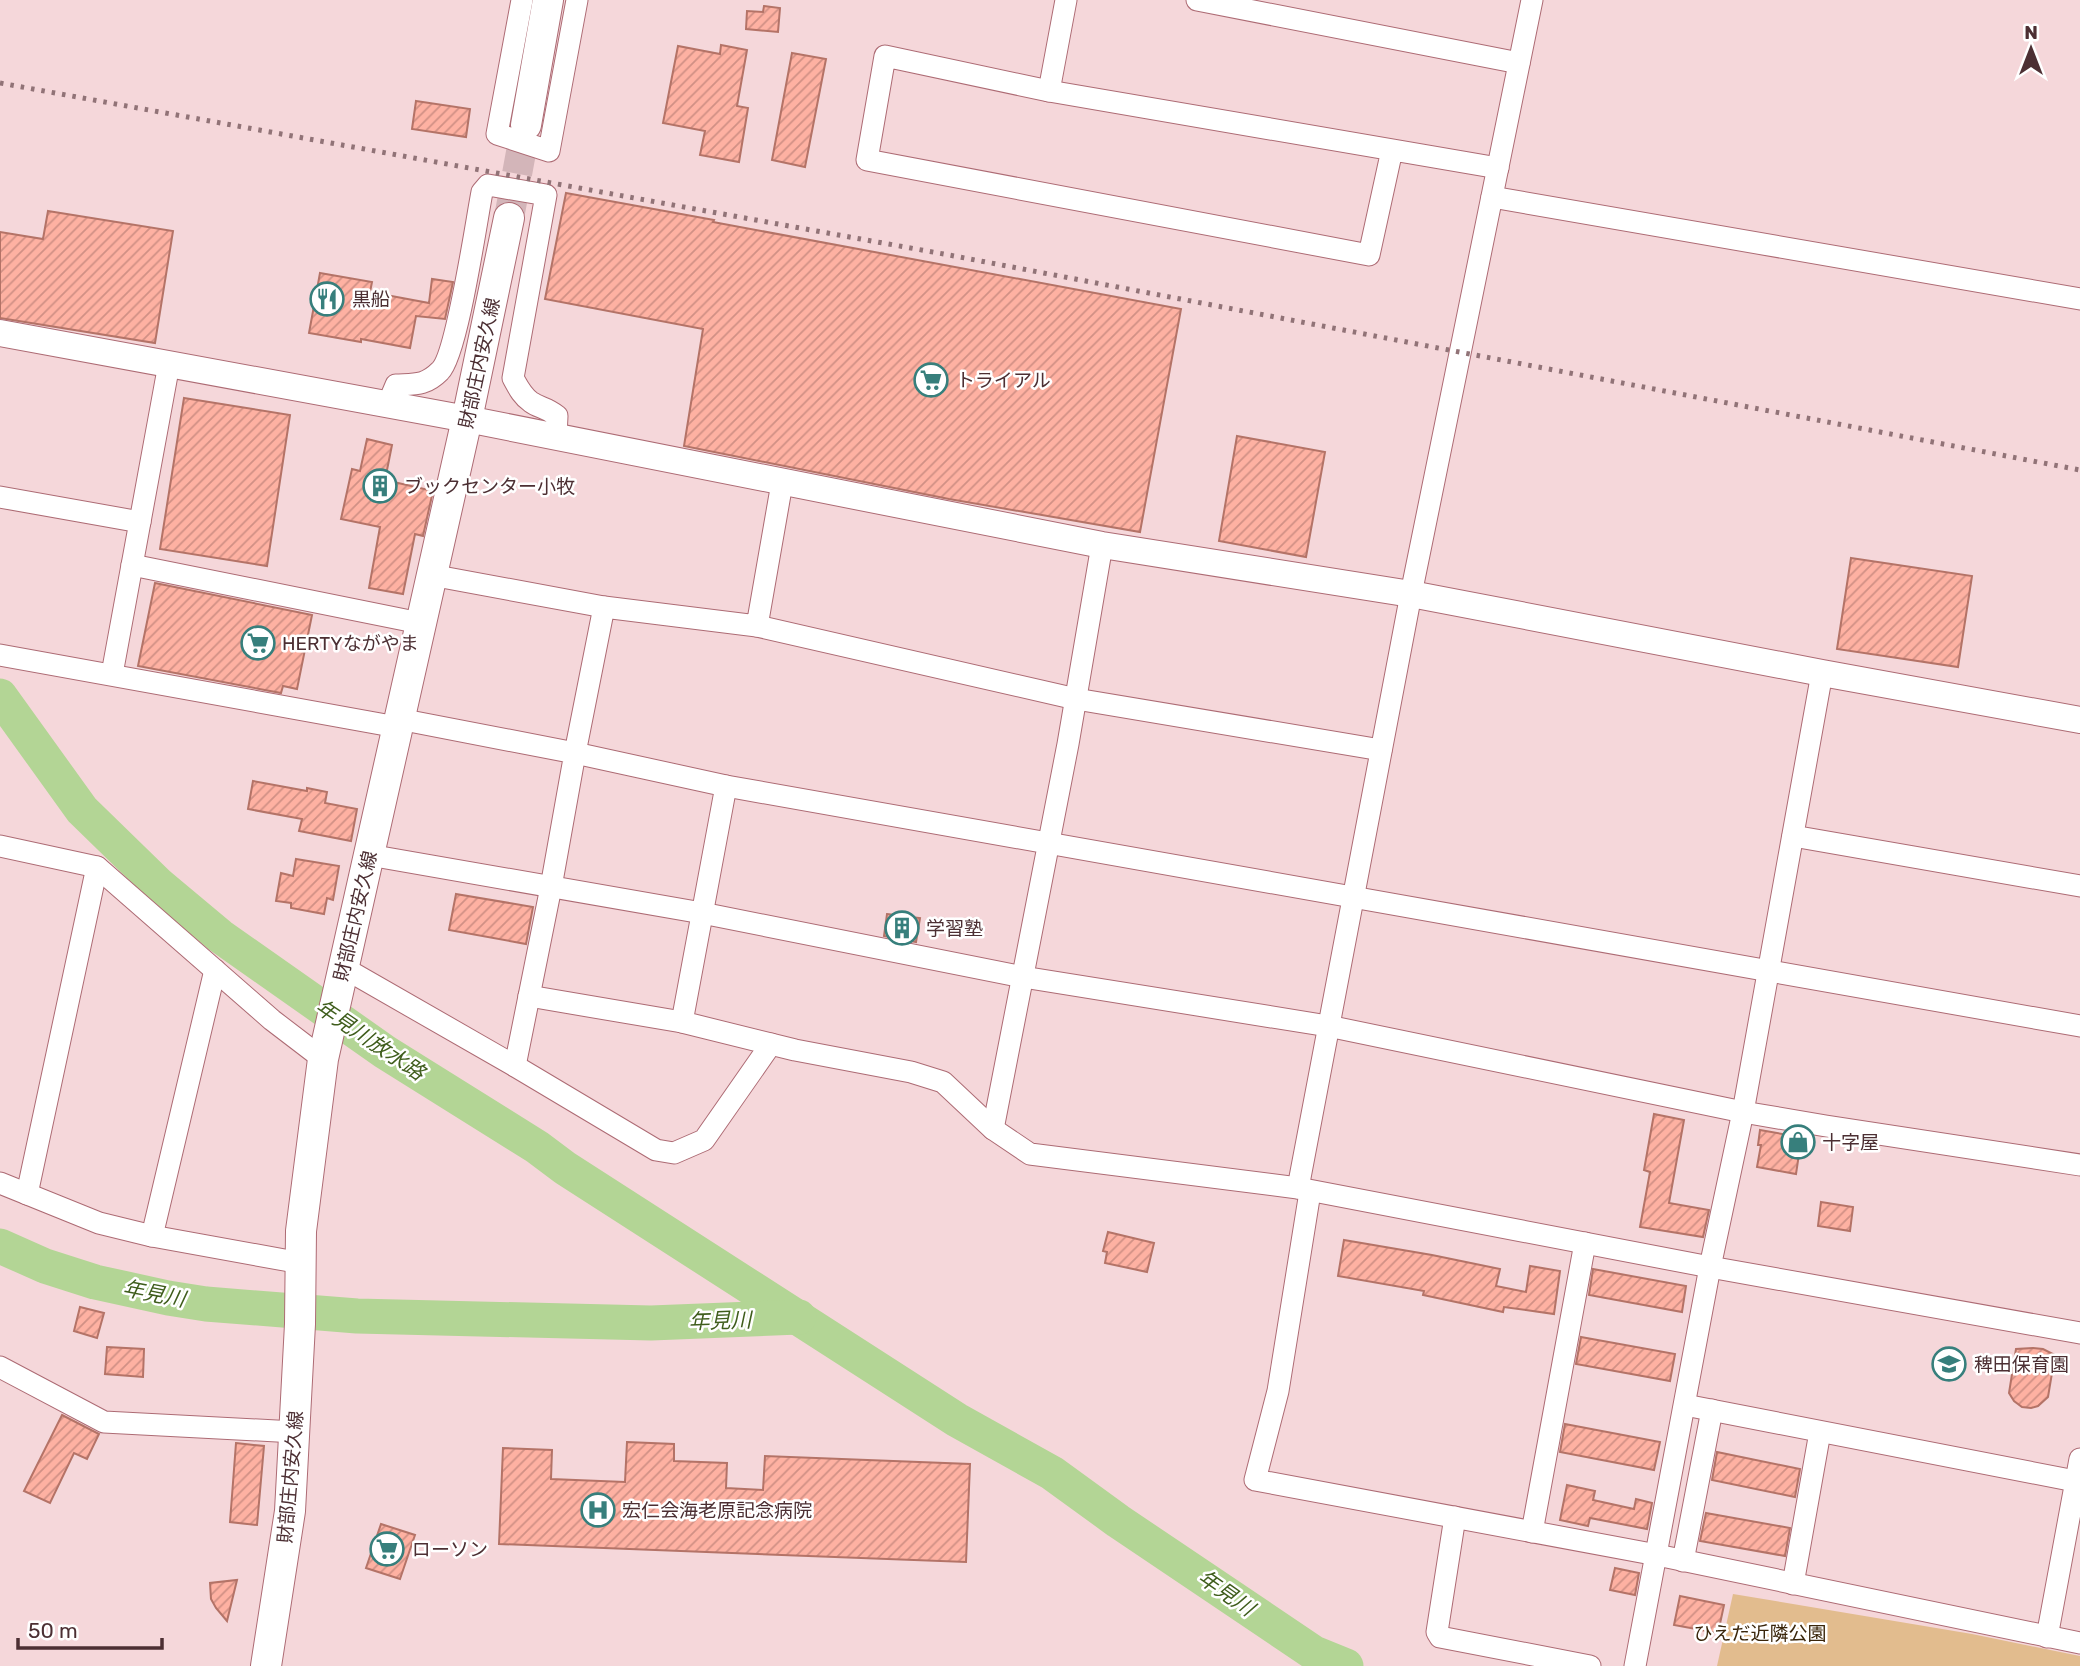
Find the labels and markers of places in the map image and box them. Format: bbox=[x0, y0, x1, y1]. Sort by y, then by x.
restaurant icon: 黒船 bbox=[308, 280, 346, 318]
place label: 黒船 bbox=[352, 288, 390, 311]
supermarket icon: トライアル bbox=[912, 361, 950, 399]
place label: トライアル bbox=[956, 369, 1051, 392]
building icon: ブックセンター小牧 bbox=[361, 467, 399, 505]
place label: ブックセンター小牧 bbox=[404, 475, 575, 498]
supermarket icon: HERTYながやま bbox=[239, 624, 277, 662]
place label: HERTYながやま bbox=[282, 632, 419, 655]
building icon: 学習塾 bbox=[883, 909, 921, 947]
place label: 学習塾 bbox=[926, 917, 983, 940]
shop icon: 十字屋 bbox=[1779, 1123, 1817, 1161]
place label: 十字屋 bbox=[1822, 1131, 1879, 1154]
school or university icon: 稗田保育園 bbox=[1930, 1345, 1968, 1383]
place label: 稗田保育園 bbox=[1974, 1353, 2069, 1376]
hospital icon: 宏仁会海老原記念病院 bbox=[579, 1491, 617, 1529]
place label: 宏仁会海老原記念病院 bbox=[622, 1499, 812, 1522]
supermarket icon: ローソン bbox=[368, 1530, 406, 1568]
place label: ローソン bbox=[412, 1538, 488, 1561]

